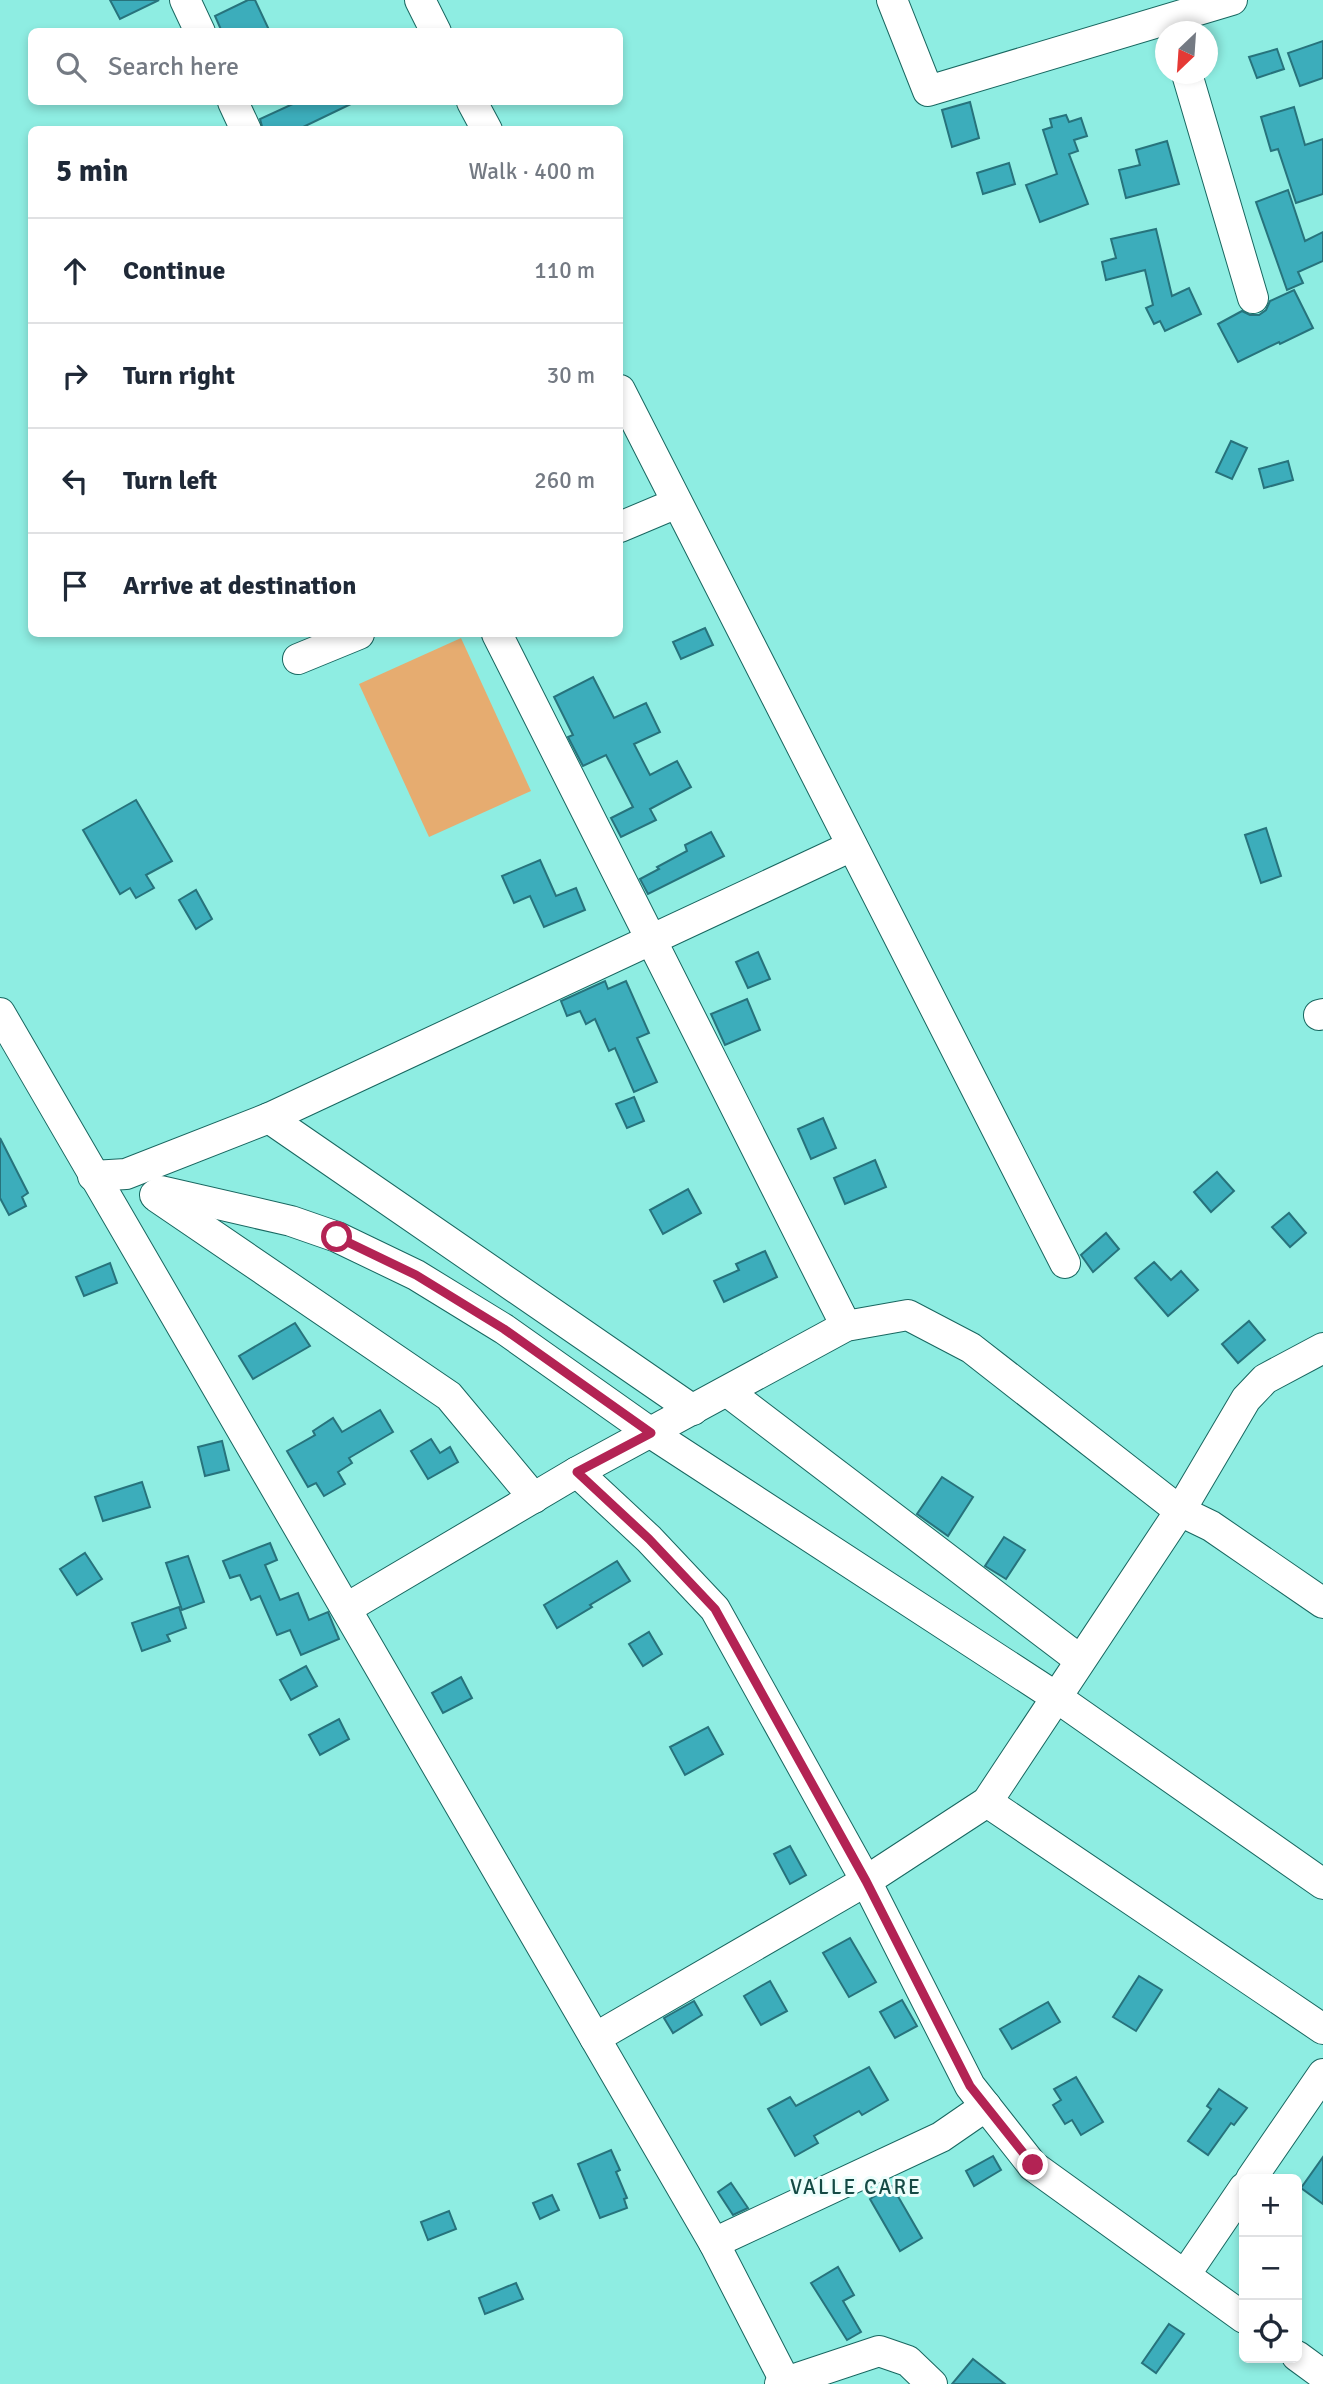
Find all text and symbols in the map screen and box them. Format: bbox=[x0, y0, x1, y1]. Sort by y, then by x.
north arrow bbox=[1155, 21, 1218, 84]
search box bbox=[28, 28, 623, 105]
icon: search bbox=[52, 48, 90, 86]
text: Search here bbox=[108, 51, 239, 83]
text: 5 min bbox=[56, 153, 128, 190]
text: Walk · 400 m bbox=[469, 157, 595, 186]
icon: ahead bbox=[56, 252, 94, 290]
text: Continue bbox=[123, 255, 225, 287]
text: 110 m bbox=[534, 256, 595, 285]
icon: right bbox=[56, 357, 94, 395]
text: Turn right bbox=[123, 360, 235, 392]
text: 30 m bbox=[547, 361, 595, 390]
icon: left bbox=[56, 462, 94, 500]
text: Turn left bbox=[123, 465, 217, 497]
text: 260 m bbox=[534, 466, 595, 495]
icon: arrive bbox=[56, 567, 94, 605]
text: Arrive at destination bbox=[123, 570, 356, 602]
route start bbox=[321, 1221, 352, 1252]
route end bbox=[1017, 2149, 1048, 2180]
district label: VALLE CARE bbox=[790, 2174, 922, 2200]
map controls bbox=[1239, 2174, 1302, 2363]
button: + bbox=[1239, 2174, 1302, 2237]
button: − bbox=[1239, 2237, 1302, 2300]
button: locate bbox=[1239, 2300, 1302, 2363]

